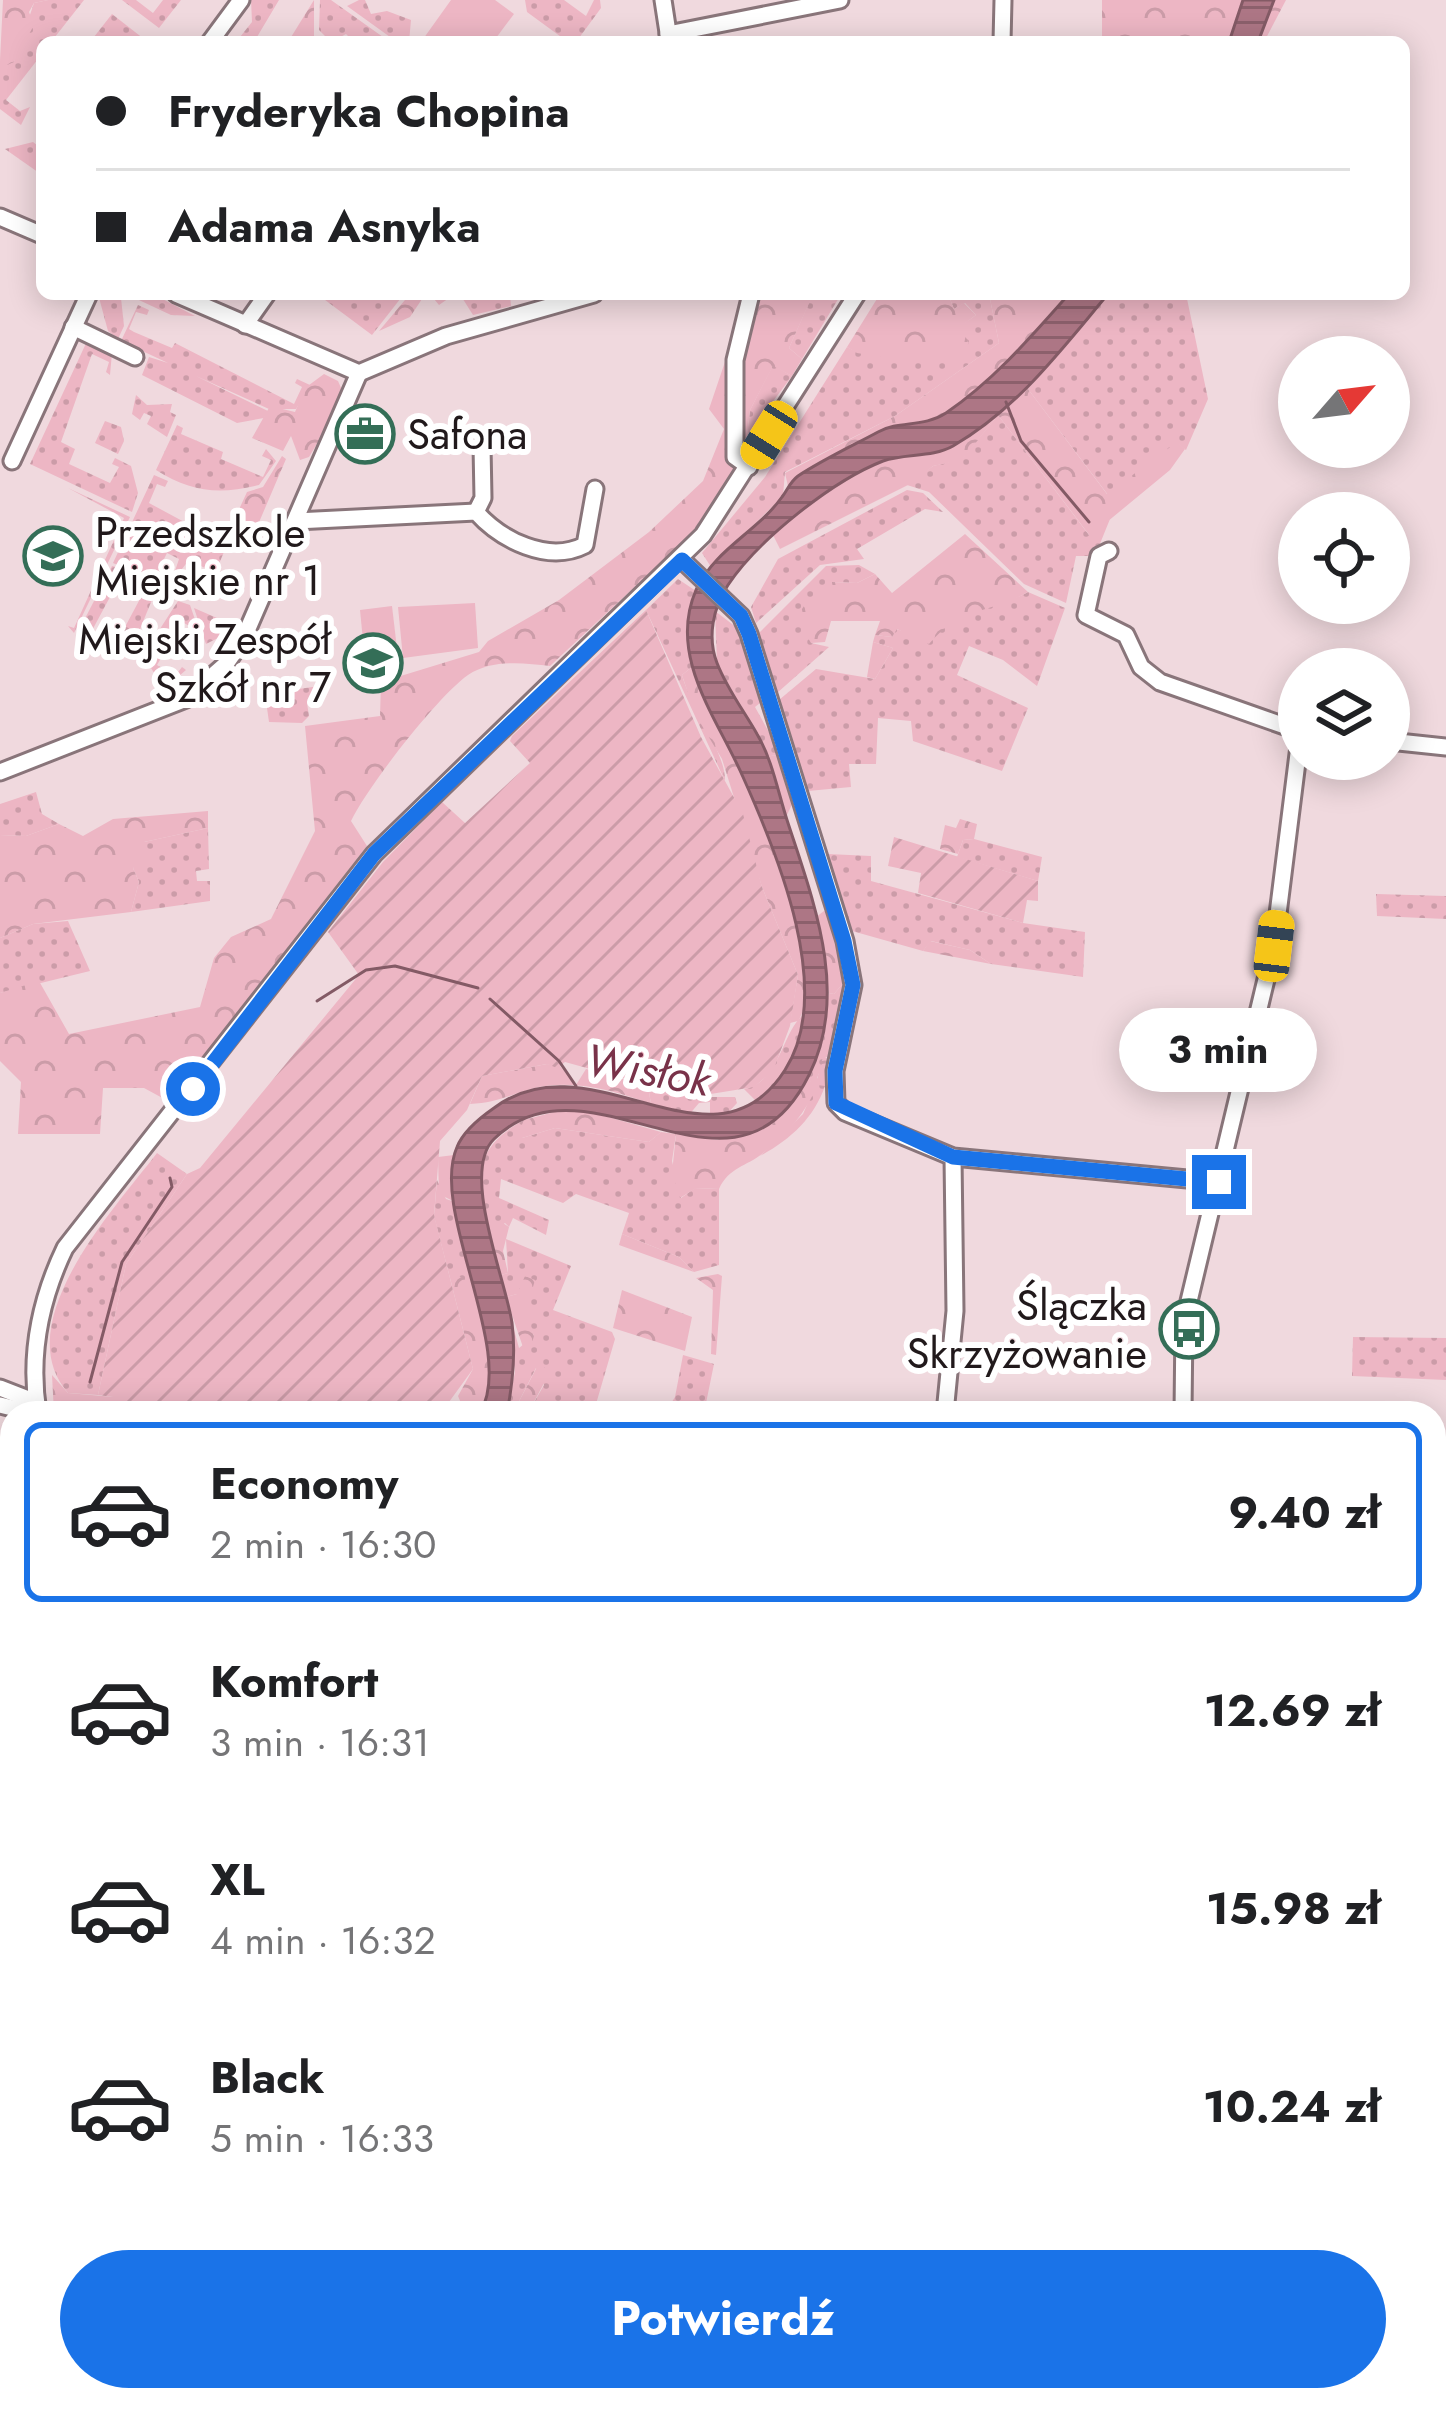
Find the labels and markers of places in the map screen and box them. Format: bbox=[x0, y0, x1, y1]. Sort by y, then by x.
office icon: Safona bbox=[334, 403, 396, 465]
place label: Safona bbox=[407, 404, 527, 465]
place label: Przedszkole Miejskie nr 1 bbox=[95, 502, 321, 611]
school or university icon: Przedszkole Miejskie nr 1 bbox=[22, 525, 84, 587]
place label: Miejski Zespół Szkół nr 7 bbox=[78, 609, 332, 718]
school or university icon: Miejski Zespół Szkół nr 7 bbox=[342, 632, 404, 694]
place label: Ślączka Skrzyżowanie bbox=[906, 1275, 1147, 1384]
bus stop icon: Ślączka Skrzyżowanie bbox=[1158, 1298, 1220, 1360]

